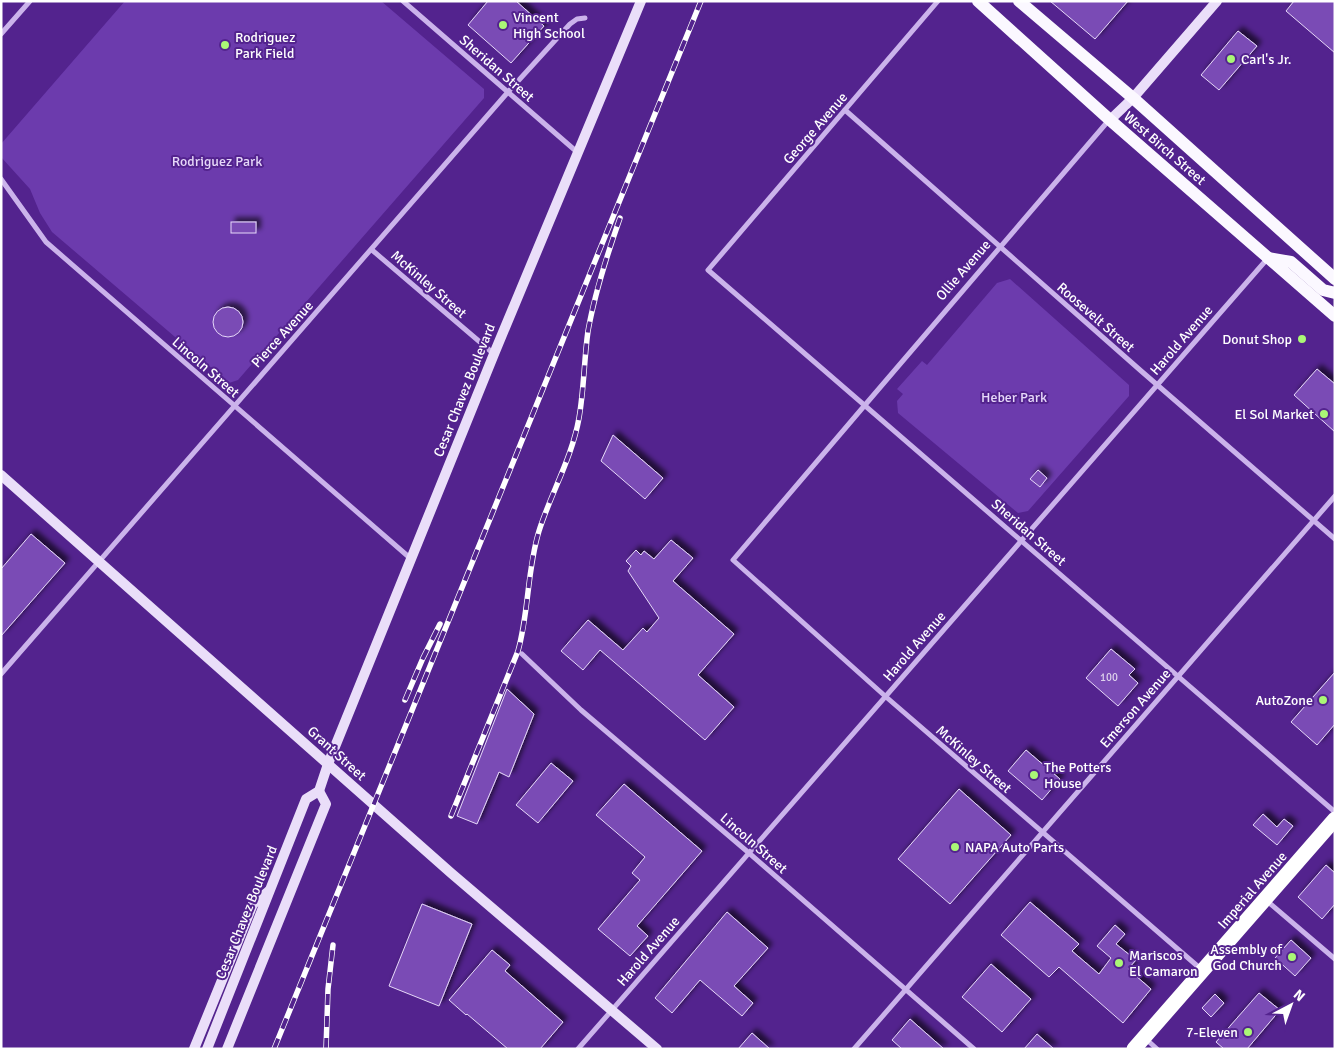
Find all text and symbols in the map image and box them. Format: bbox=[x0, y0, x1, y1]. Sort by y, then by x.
place label: Vincent High School bbox=[513, 9, 585, 42]
marker: Vincent High School bbox=[497, 19, 509, 31]
place label: Rodriguez Park Field bbox=[235, 29, 295, 62]
street label: Sheridan Street bbox=[456, 31, 538, 105]
marker: Rodriguez Park Field bbox=[219, 39, 231, 51]
place label: Carl's Jr. bbox=[1241, 51, 1292, 68]
marker: Carl's Jr. bbox=[1225, 53, 1237, 65]
street label: George Avenue bbox=[780, 89, 851, 168]
street label: West Birch Street bbox=[1120, 108, 1209, 189]
park label: Rodriguez Park bbox=[172, 153, 262, 170]
street label: Ollie Avenue bbox=[932, 236, 994, 304]
street label: McKinley Street bbox=[387, 247, 470, 322]
street label: Roosevelt Street bbox=[1053, 279, 1138, 356]
street label: Pierce Avenue bbox=[248, 297, 317, 371]
street label: Harold Avenue bbox=[1146, 302, 1216, 379]
street label: Cesar Chavez Boulevard bbox=[430, 321, 499, 459]
place label: Donut Shop bbox=[1222, 331, 1292, 348]
marker: Donut Shop bbox=[1296, 333, 1308, 345]
street label: Lincoln Street bbox=[169, 334, 243, 401]
park label: Heber Park bbox=[981, 389, 1047, 406]
place label: El Sol Market bbox=[1234, 406, 1314, 423]
marker: El Sol Market bbox=[1318, 408, 1330, 420]
street label: Sheridan Street bbox=[988, 495, 1070, 569]
street label: Harold Avenue bbox=[879, 608, 949, 685]
street label: Emerson Avenue bbox=[1096, 665, 1174, 751]
house number: 100 bbox=[1100, 671, 1118, 684]
place label: AutoZone bbox=[1255, 692, 1313, 709]
marker: AutoZone bbox=[1317, 694, 1329, 706]
street label: McKinley Street bbox=[932, 722, 1015, 797]
street label: Grant Street bbox=[304, 723, 370, 784]
place label: The Potters House bbox=[1044, 759, 1111, 792]
marker: The Potters House bbox=[1028, 769, 1040, 781]
street label: Lincoln Street bbox=[717, 810, 791, 877]
place label: NAPA Auto Parts bbox=[965, 839, 1064, 856]
marker: NAPA Auto Parts bbox=[949, 841, 961, 853]
street label: Cesar Chavez Boulevard bbox=[212, 843, 281, 981]
street label: Imperial Avenue bbox=[1214, 848, 1291, 932]
street label: Harold Avenue bbox=[613, 913, 683, 990]
place label: Assembly of God Church bbox=[1210, 941, 1283, 974]
place label: Mariscos El Camaron bbox=[1129, 947, 1198, 980]
marker: Assembly of God Church bbox=[1286, 951, 1298, 963]
marker: Mariscos El Camaron bbox=[1113, 957, 1125, 969]
north arrow bbox=[1266, 980, 1316, 1030]
text: N bbox=[1290, 986, 1308, 1005]
place label: 7-Eleven bbox=[1186, 1024, 1238, 1041]
marker: 7-Eleven bbox=[1242, 1026, 1254, 1038]

